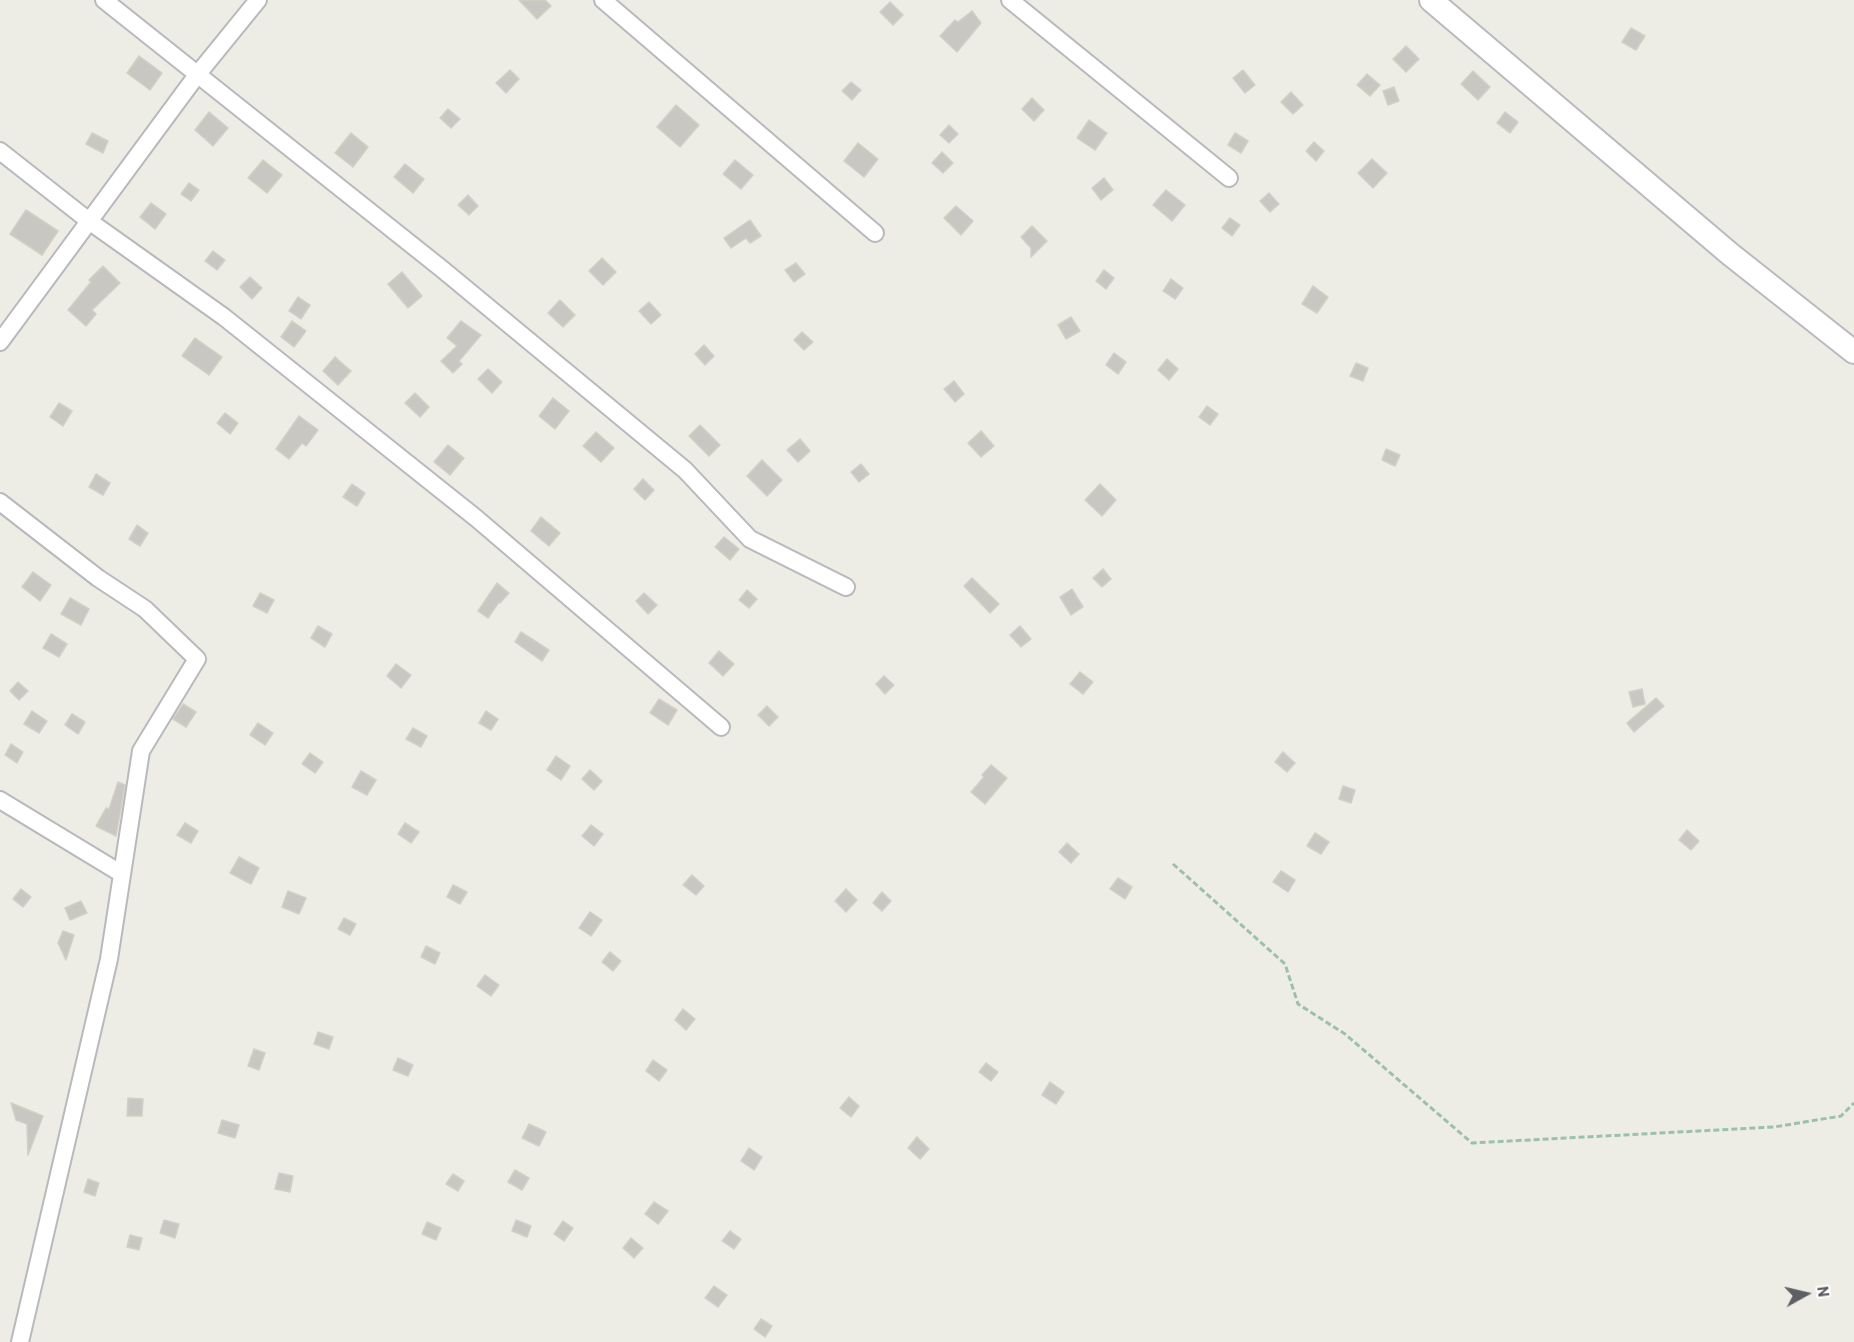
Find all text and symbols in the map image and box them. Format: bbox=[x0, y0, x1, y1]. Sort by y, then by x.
north arrow bbox=[1776, 1264, 1836, 1324]
text: N bbox=[1814, 1285, 1834, 1298]

